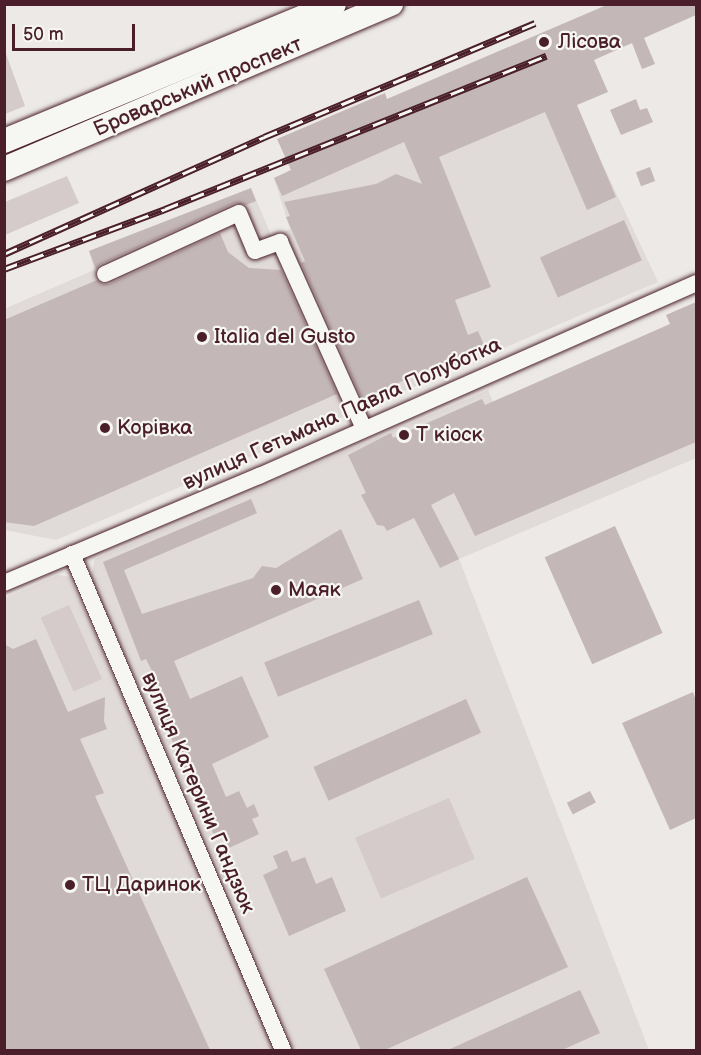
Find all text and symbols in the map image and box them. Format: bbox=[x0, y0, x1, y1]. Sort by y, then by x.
scale bar bbox=[15, 12, 138, 50]
text: 50 m bbox=[23, 24, 64, 45]
place label: Лісова bbox=[558, 29, 621, 55]
street label: Броварський проспект bbox=[90, 32, 306, 142]
marker: Лісова bbox=[535, 33, 553, 51]
place label: Italia del Gusto bbox=[214, 324, 356, 350]
marker: Italia del Gusto bbox=[195, 330, 209, 344]
street label: вулиця Гетьмана Павла Полуботка bbox=[179, 332, 505, 496]
place label: Корівка bbox=[117, 415, 193, 441]
marker: Корівка bbox=[98, 421, 112, 435]
place label: Т кіоск bbox=[416, 422, 483, 448]
marker: Т кіоск bbox=[397, 428, 411, 442]
place label: Маяк bbox=[288, 577, 341, 603]
marker: Маяк bbox=[269, 583, 283, 597]
street label: вулиця Катерини Гандзюк bbox=[136, 668, 260, 918]
place label: ТЦ Даринок bbox=[82, 872, 201, 898]
marker: ТЦ Даринок bbox=[63, 878, 77, 892]

